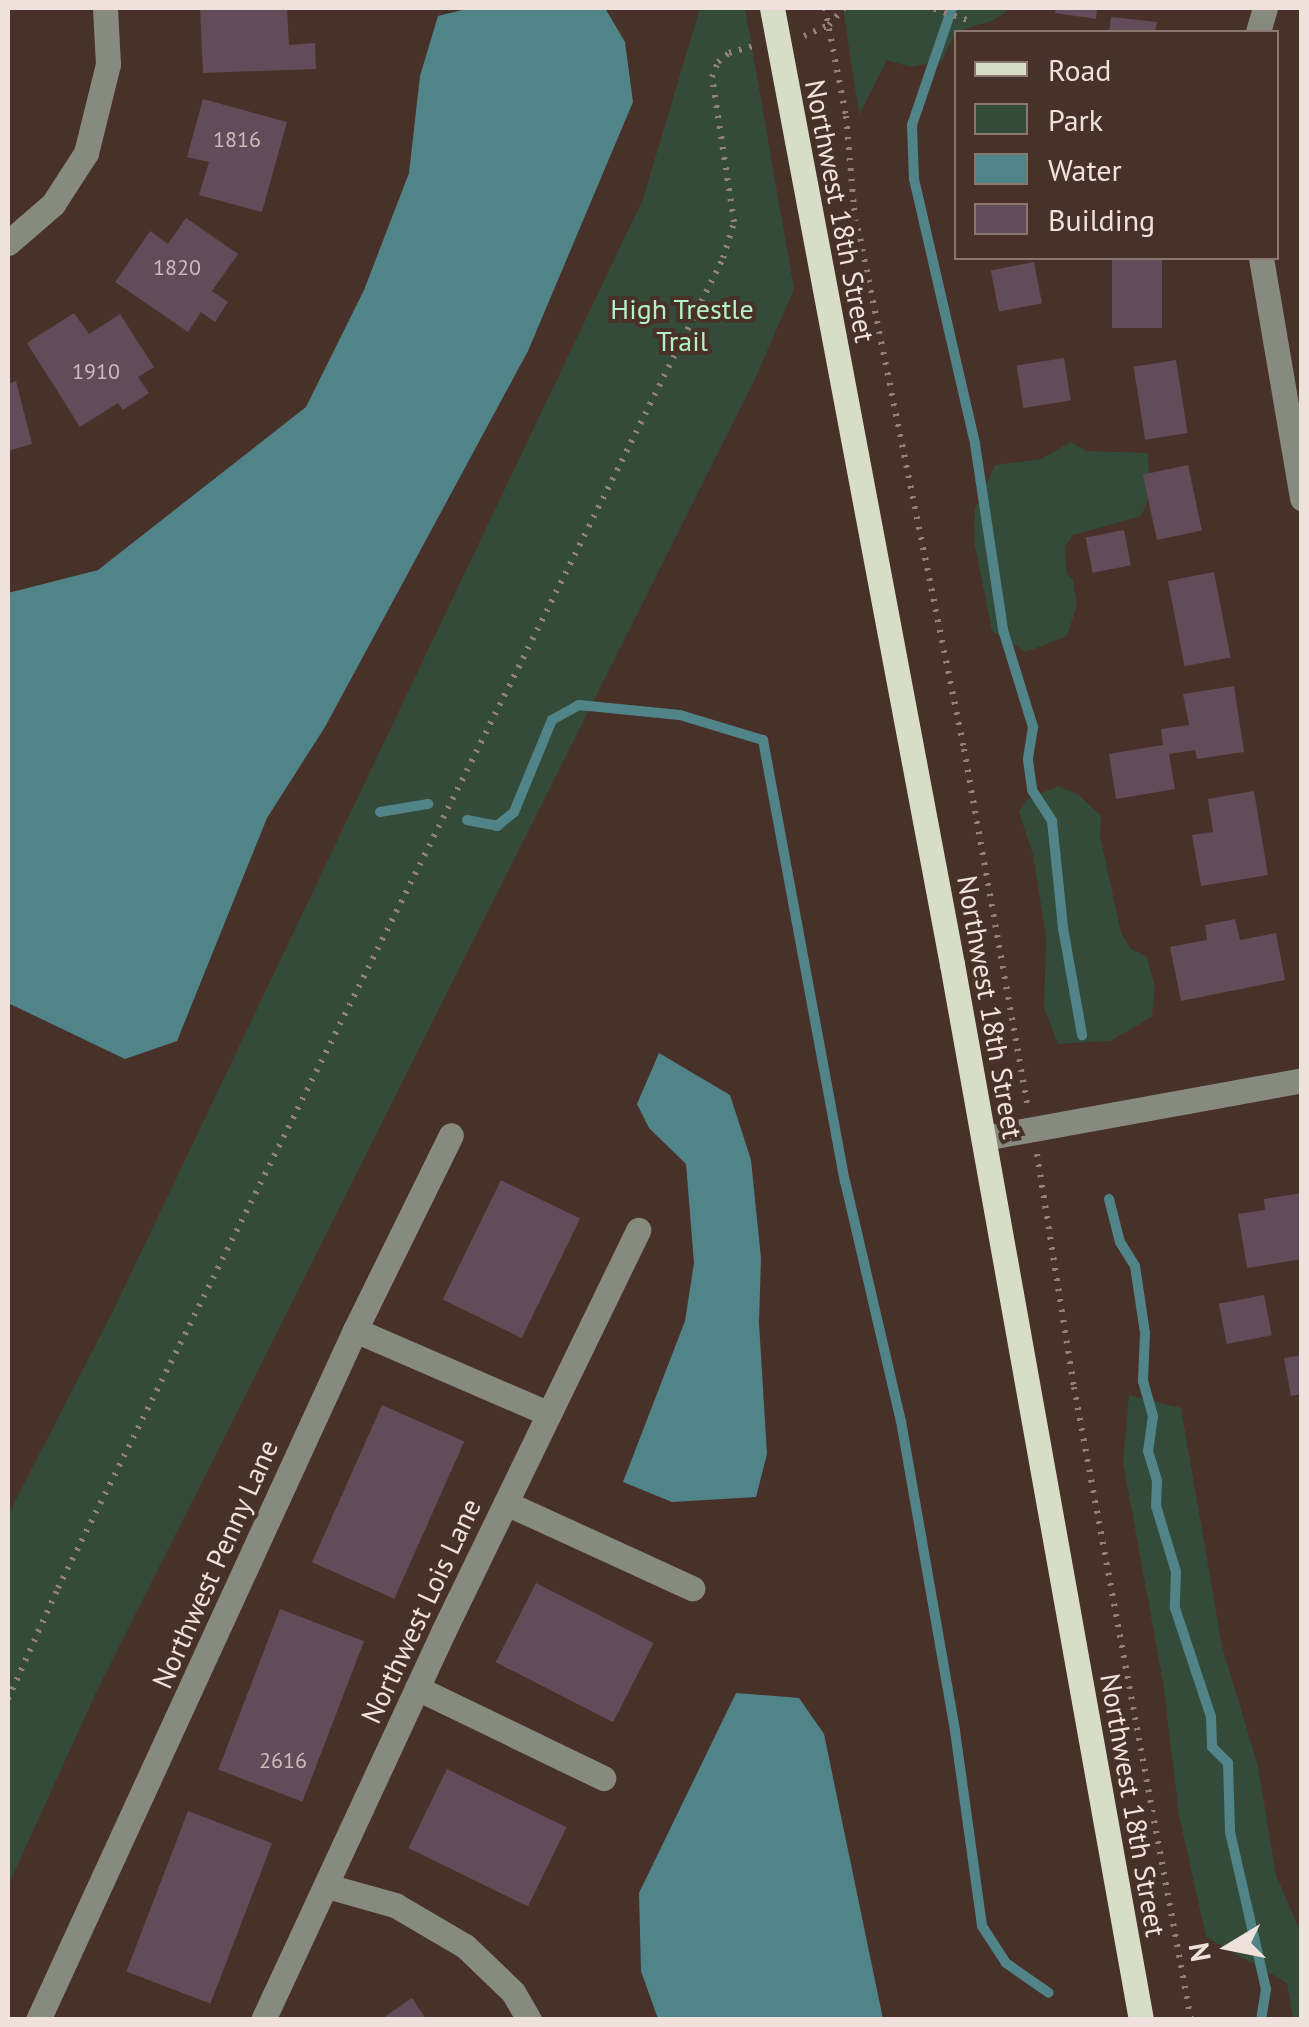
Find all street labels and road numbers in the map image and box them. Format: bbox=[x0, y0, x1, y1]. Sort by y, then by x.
street label: Northwest 18th Street bbox=[798, 77, 882, 345]
street label: Northwest 18th Street bbox=[950, 873, 1030, 1141]
street label: Northwest Penny Lane bbox=[145, 1434, 285, 1694]
street label: Northwest Lois Lane bbox=[354, 1493, 488, 1729]
street label: Northwest 18th Street bbox=[1093, 1671, 1173, 1939]

